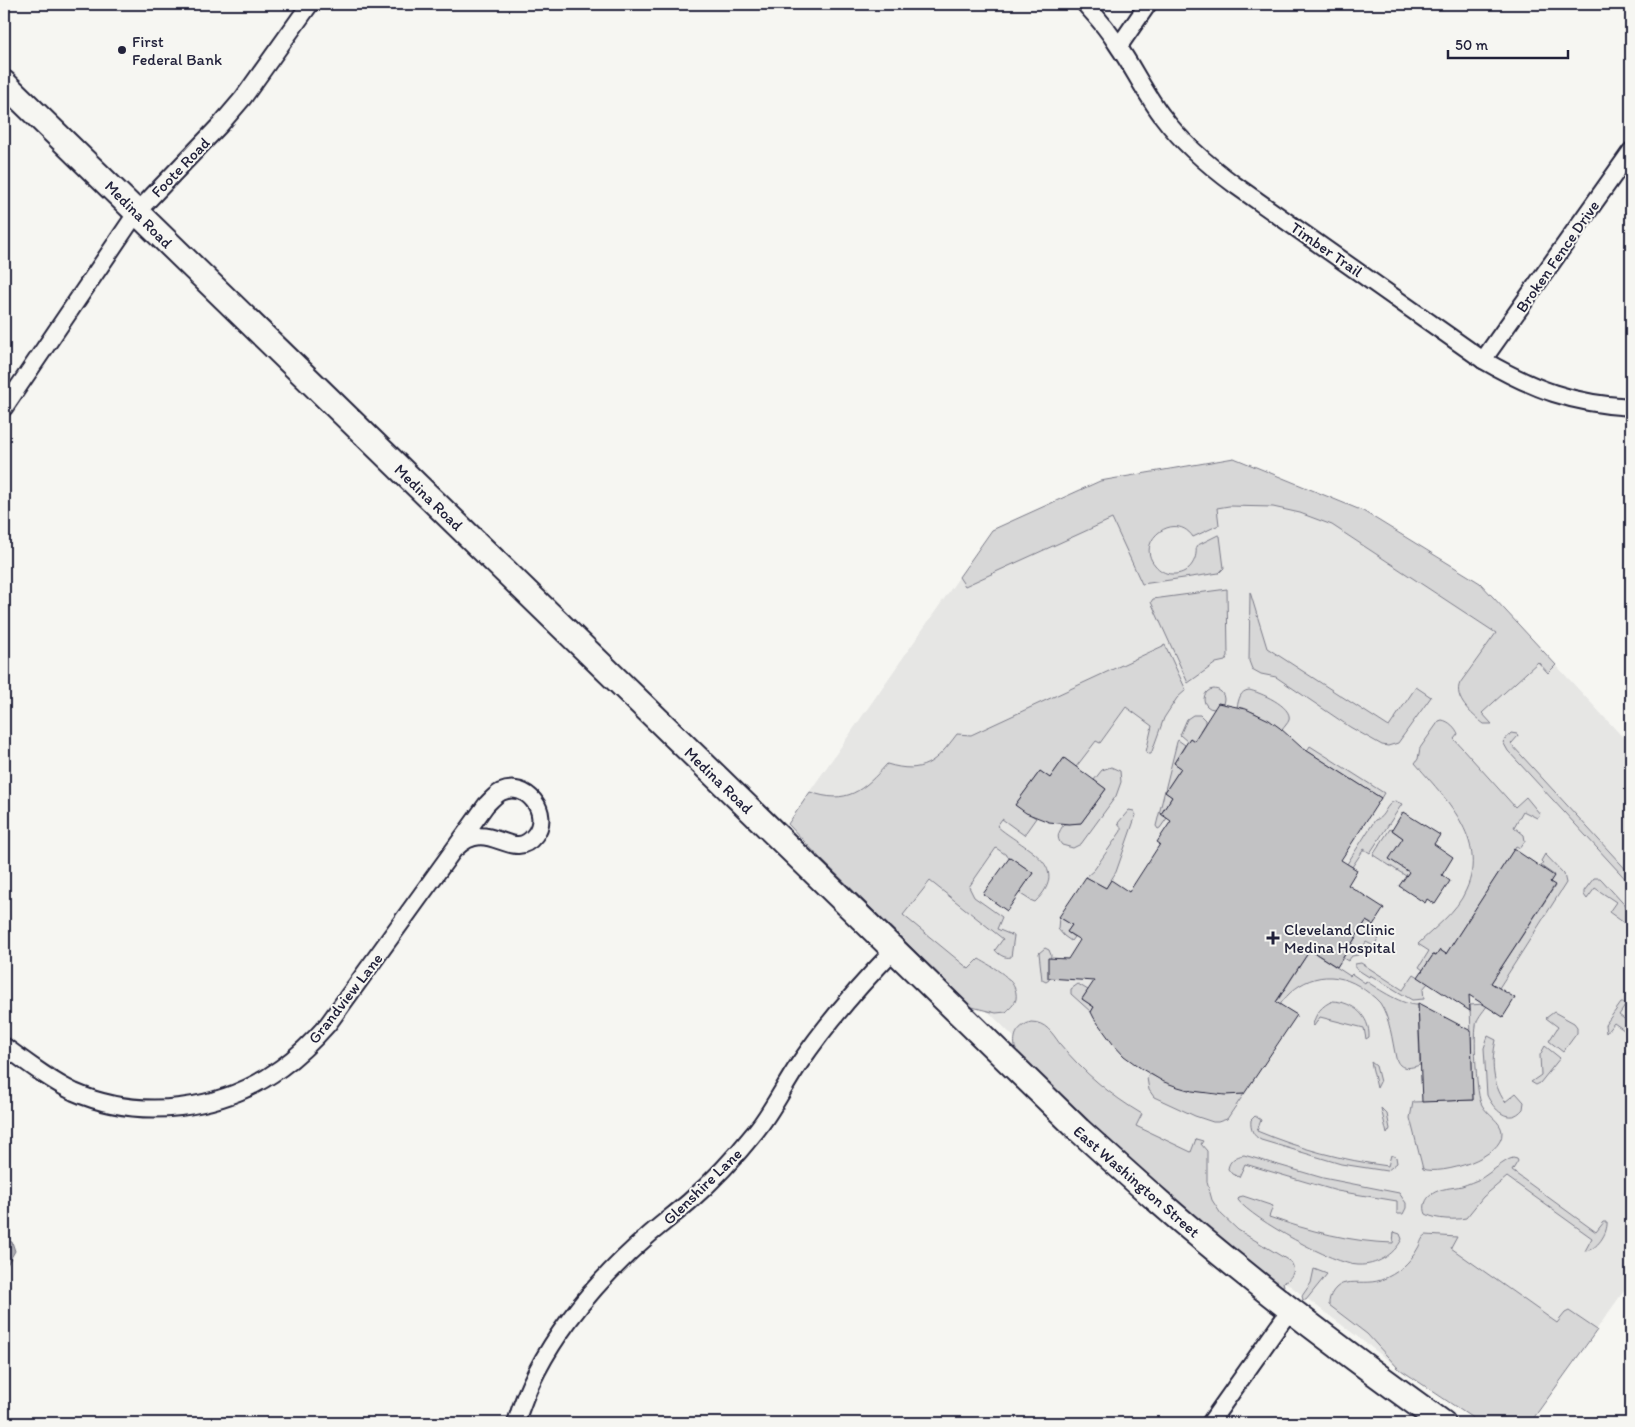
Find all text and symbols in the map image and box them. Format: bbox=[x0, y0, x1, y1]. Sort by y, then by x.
scale bar bbox=[1448, 28, 1568, 60]
place label: First Federal Bank bbox=[132, 32, 222, 69]
text: 50 m bbox=[1455, 36, 1488, 54]
marker: First Federal Bank bbox=[116, 44, 128, 56]
street label: Foote Road bbox=[147, 133, 214, 201]
street label: Medina Road bbox=[101, 177, 177, 252]
street label: Broken Fence Drive bbox=[1512, 196, 1603, 316]
street label: Timber Trail bbox=[1287, 218, 1367, 281]
street label: Medina Road bbox=[390, 460, 467, 535]
street label: Medina Road bbox=[680, 743, 757, 818]
place label: Cleveland Clinic Medina Hospital bbox=[1284, 920, 1396, 957]
marker: Cleveland Clinic Medina Hospital bbox=[1266, 931, 1280, 945]
street label: Grandview Lane bbox=[304, 949, 387, 1047]
street label: East Washington Street bbox=[1070, 1121, 1204, 1241]
street label: Glenshire Lane bbox=[659, 1144, 746, 1229]

